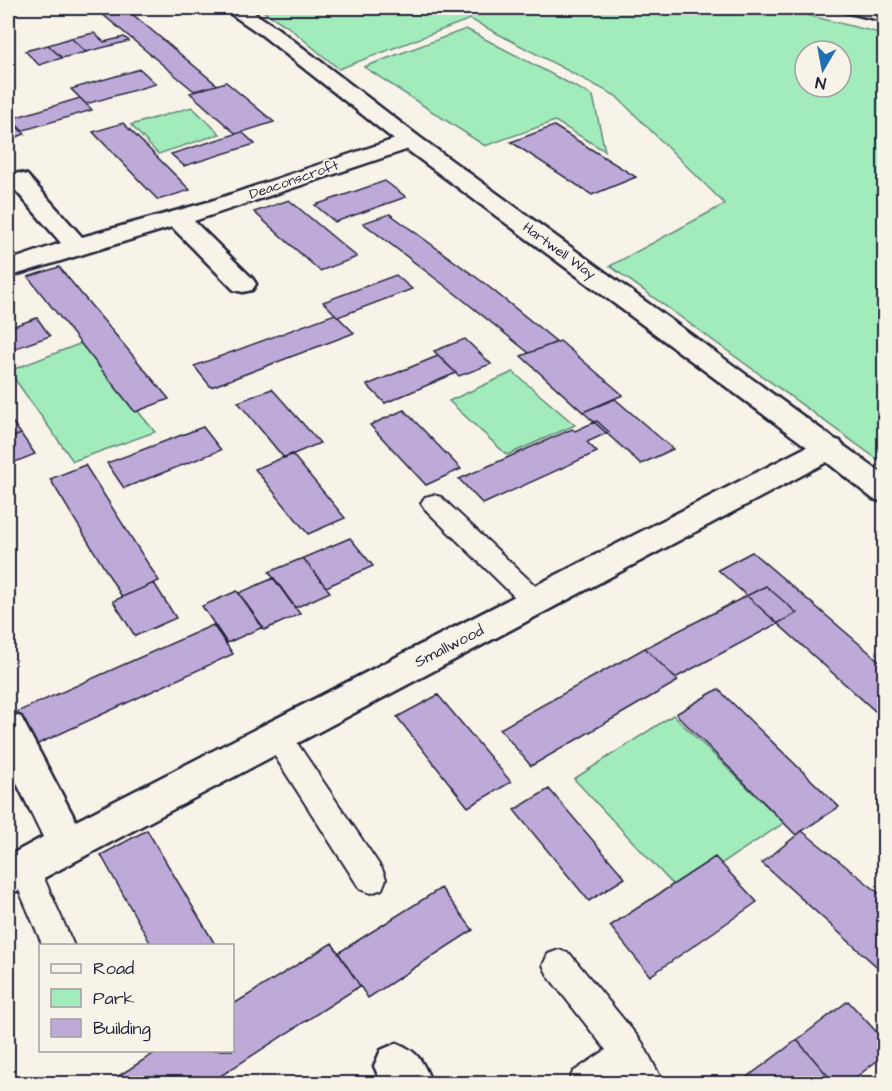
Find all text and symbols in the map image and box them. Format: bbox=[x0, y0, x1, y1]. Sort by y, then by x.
north arrow bbox=[793, 39, 853, 99]
text: N bbox=[814, 71, 827, 94]
street label: Deaconscroft bbox=[247, 155, 342, 205]
street label: Hartwell Way bbox=[518, 218, 600, 285]
street label: Smallwood bbox=[411, 619, 487, 673]
legend bbox=[39, 944, 234, 1052]
text: Road bbox=[93, 956, 134, 981]
text: Park bbox=[93, 986, 135, 1011]
text: Building bbox=[93, 1016, 151, 1042]

